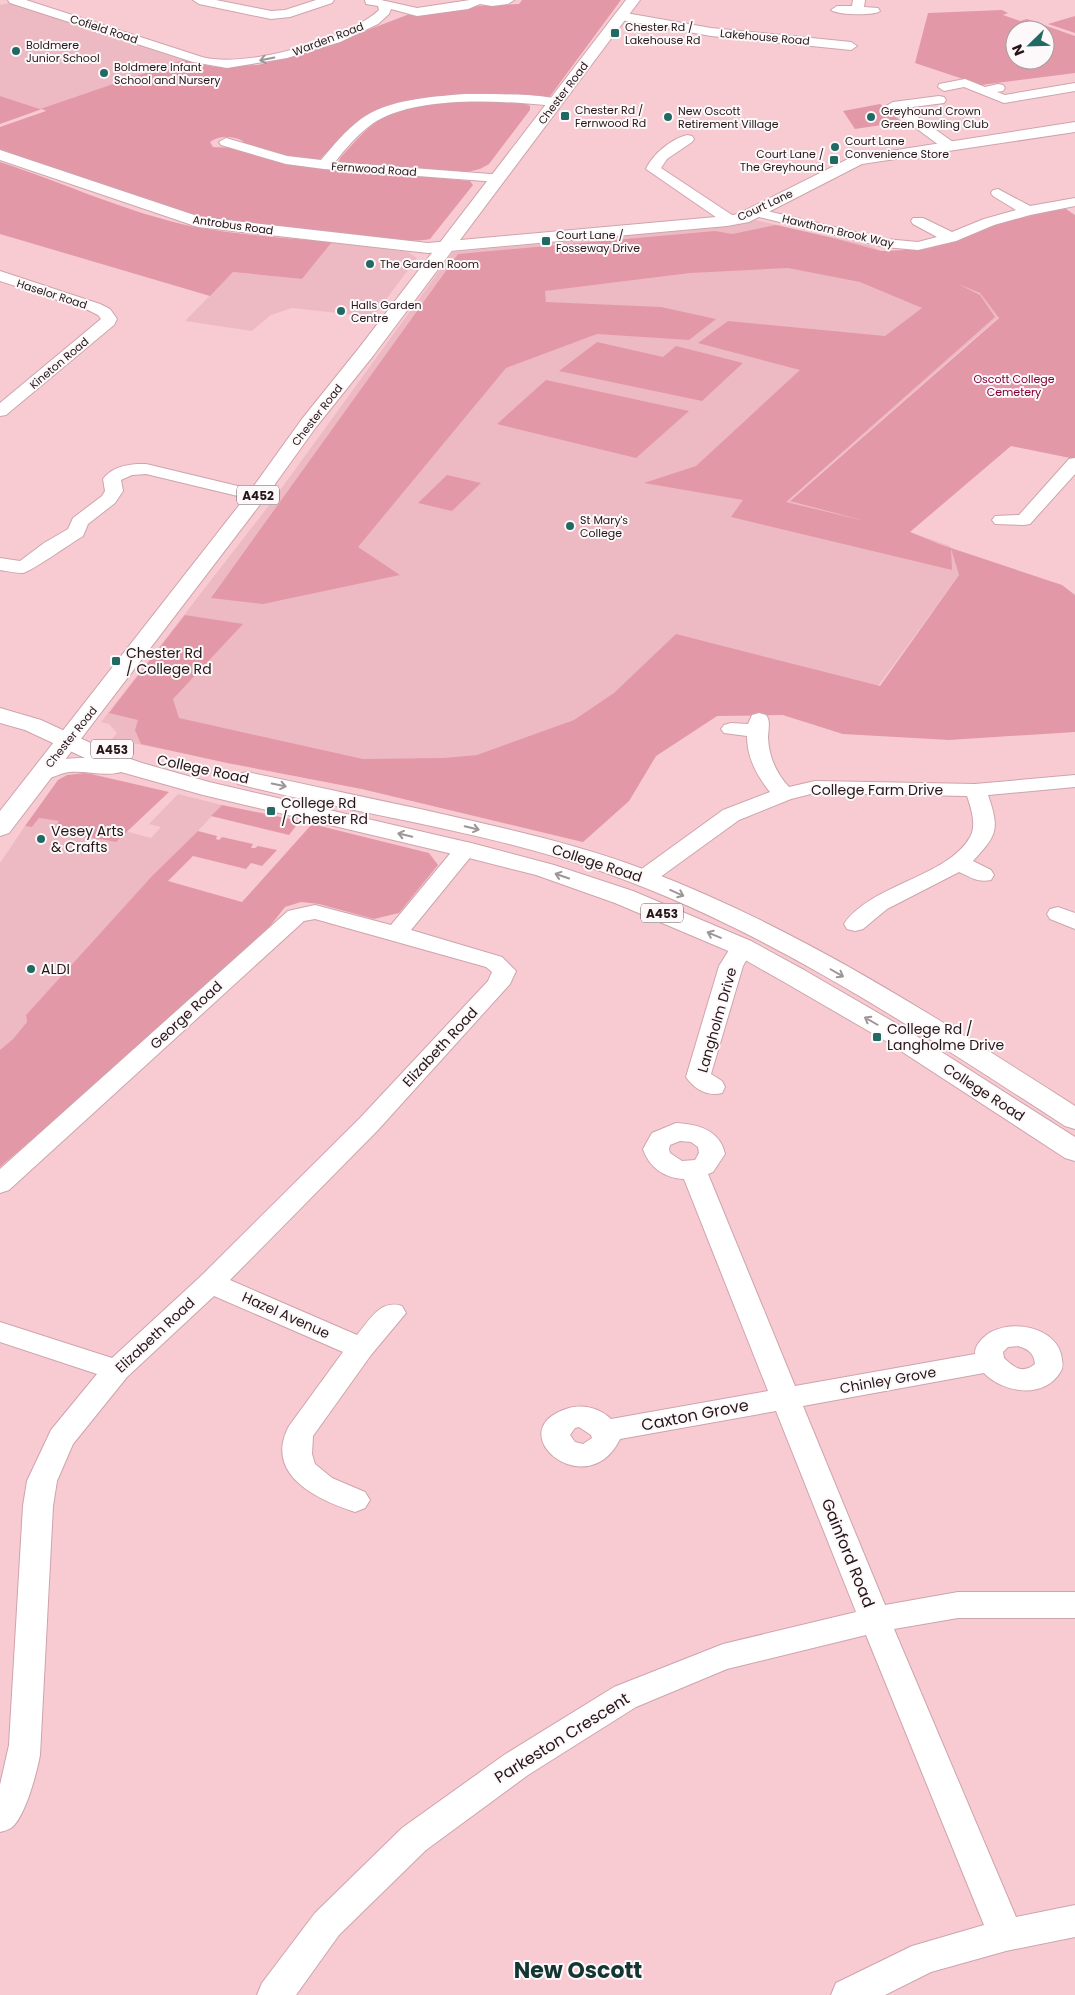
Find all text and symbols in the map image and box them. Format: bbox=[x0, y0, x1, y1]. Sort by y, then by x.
street label: Cofield Road bbox=[68, 11, 140, 47]
street label: Warden Road bbox=[290, 18, 366, 60]
place label: Chester Rd / Lakehouse Rd bbox=[625, 19, 700, 48]
north arrow bbox=[1005, 20, 1055, 70]
street label: Lakehouse Road bbox=[720, 25, 810, 49]
marker: Chester Rd / Lakehouse Rd bbox=[609, 27, 621, 39]
place label: Boldmere Junior School bbox=[26, 37, 100, 66]
text: N bbox=[1007, 41, 1029, 59]
marker: Boldmere Junior School bbox=[10, 45, 22, 57]
one-way arrow bbox=[260, 55, 276, 65]
street label: Chester Road bbox=[534, 58, 592, 128]
place label: Boldmere Infant School and Nursery bbox=[114, 59, 221, 88]
marker: Boldmere Infant School and Nursery bbox=[98, 67, 110, 79]
place label: Chester Rd / Fernwood Rd bbox=[575, 102, 646, 131]
place label: New Oscott Retirement Village bbox=[678, 103, 779, 132]
place label: Greyhound Crown Green Bowling Club bbox=[881, 103, 989, 132]
marker: Chester Rd / Fernwood Rd bbox=[559, 110, 571, 122]
marker: New Oscott Retirement Village bbox=[662, 111, 674, 123]
marker: Greyhound Crown Green Bowling Club bbox=[865, 111, 877, 123]
place label: Court Lane Convenience Store bbox=[845, 133, 949, 162]
marker: Court Lane Convenience Store bbox=[829, 141, 841, 153]
place label: Court Lane / The Greyhound bbox=[740, 146, 824, 175]
marker: Court Lane / The Greyhound bbox=[828, 154, 840, 166]
street label: Fernwood Road bbox=[331, 158, 417, 180]
street label: Court Lane bbox=[735, 185, 796, 225]
street label: Hawthorn Brook Way bbox=[781, 210, 896, 252]
street label: Antrobus Road bbox=[192, 211, 274, 239]
place label: Court Lane / Fosseway Drive bbox=[556, 227, 640, 256]
marker: Court Lane / Fosseway Drive bbox=[540, 235, 552, 247]
place label: The Garden Room bbox=[380, 256, 479, 272]
marker: The Garden Room bbox=[364, 258, 376, 270]
street label: Haselor Road bbox=[15, 275, 89, 313]
place label: Halls Garden Centre bbox=[351, 297, 422, 326]
marker: Halls Garden Centre bbox=[335, 305, 347, 317]
street label: Kineton Road bbox=[26, 333, 92, 393]
park label: Oscott College Cemetery bbox=[973, 371, 1055, 400]
street label: Chester Road bbox=[288, 381, 346, 449]
road number: A452 bbox=[237, 486, 279, 504]
place label: St Mary's College bbox=[580, 512, 628, 541]
marker: St Mary's College bbox=[564, 520, 576, 532]
place label: Chester Rd / College Rd bbox=[126, 643, 212, 679]
marker: Chester Rd / College Rd bbox=[110, 655, 122, 667]
street label: Chester Road bbox=[41, 703, 101, 771]
road number: A453 bbox=[91, 740, 133, 759]
street label: College Road bbox=[155, 749, 251, 789]
street label: College Farm Drive bbox=[811, 780, 943, 800]
one-way arrow bbox=[271, 781, 287, 790]
place label: College Rd / Chester Rd bbox=[281, 793, 368, 829]
marker: College Rd / Chester Rd bbox=[265, 805, 277, 817]
place label: Vesey Arts & Crafts bbox=[51, 821, 124, 857]
one-way arrow bbox=[464, 824, 480, 833]
one-way arrow bbox=[398, 830, 414, 839]
marker: Vesey Arts & Crafts bbox=[35, 833, 47, 845]
street label: College Road bbox=[549, 839, 645, 887]
one-way arrow bbox=[555, 871, 571, 880]
one-way arrow bbox=[669, 888, 684, 898]
road number: A453 bbox=[641, 904, 683, 922]
one-way arrow bbox=[706, 930, 721, 939]
place label: ALDI bbox=[41, 959, 70, 979]
marker: ALDI bbox=[25, 963, 37, 975]
street label: Langholm Drive bbox=[692, 965, 742, 1075]
one-way arrow bbox=[830, 969, 844, 979]
street label: George Road bbox=[146, 976, 226, 1054]
street label: Elizabeth Road bbox=[398, 1003, 482, 1091]
one-way arrow bbox=[864, 1016, 879, 1026]
place label: College Rd / Langholme Drive bbox=[887, 1019, 1005, 1055]
marker: College Rd / Langholme Drive bbox=[871, 1031, 883, 1043]
street label: College Road bbox=[939, 1058, 1029, 1126]
street label: Hazel Avenue bbox=[239, 1287, 333, 1343]
street label: Elizabeth Road bbox=[111, 1293, 199, 1377]
street label: Chinley Grove bbox=[838, 1362, 938, 1398]
street label: Caxton Grove bbox=[639, 1393, 751, 1437]
street label: Gainford Road bbox=[816, 1495, 880, 1611]
street label: Parkeston Crescent bbox=[490, 1687, 634, 1789]
district label: New Oscott bbox=[514, 1955, 642, 1986]

